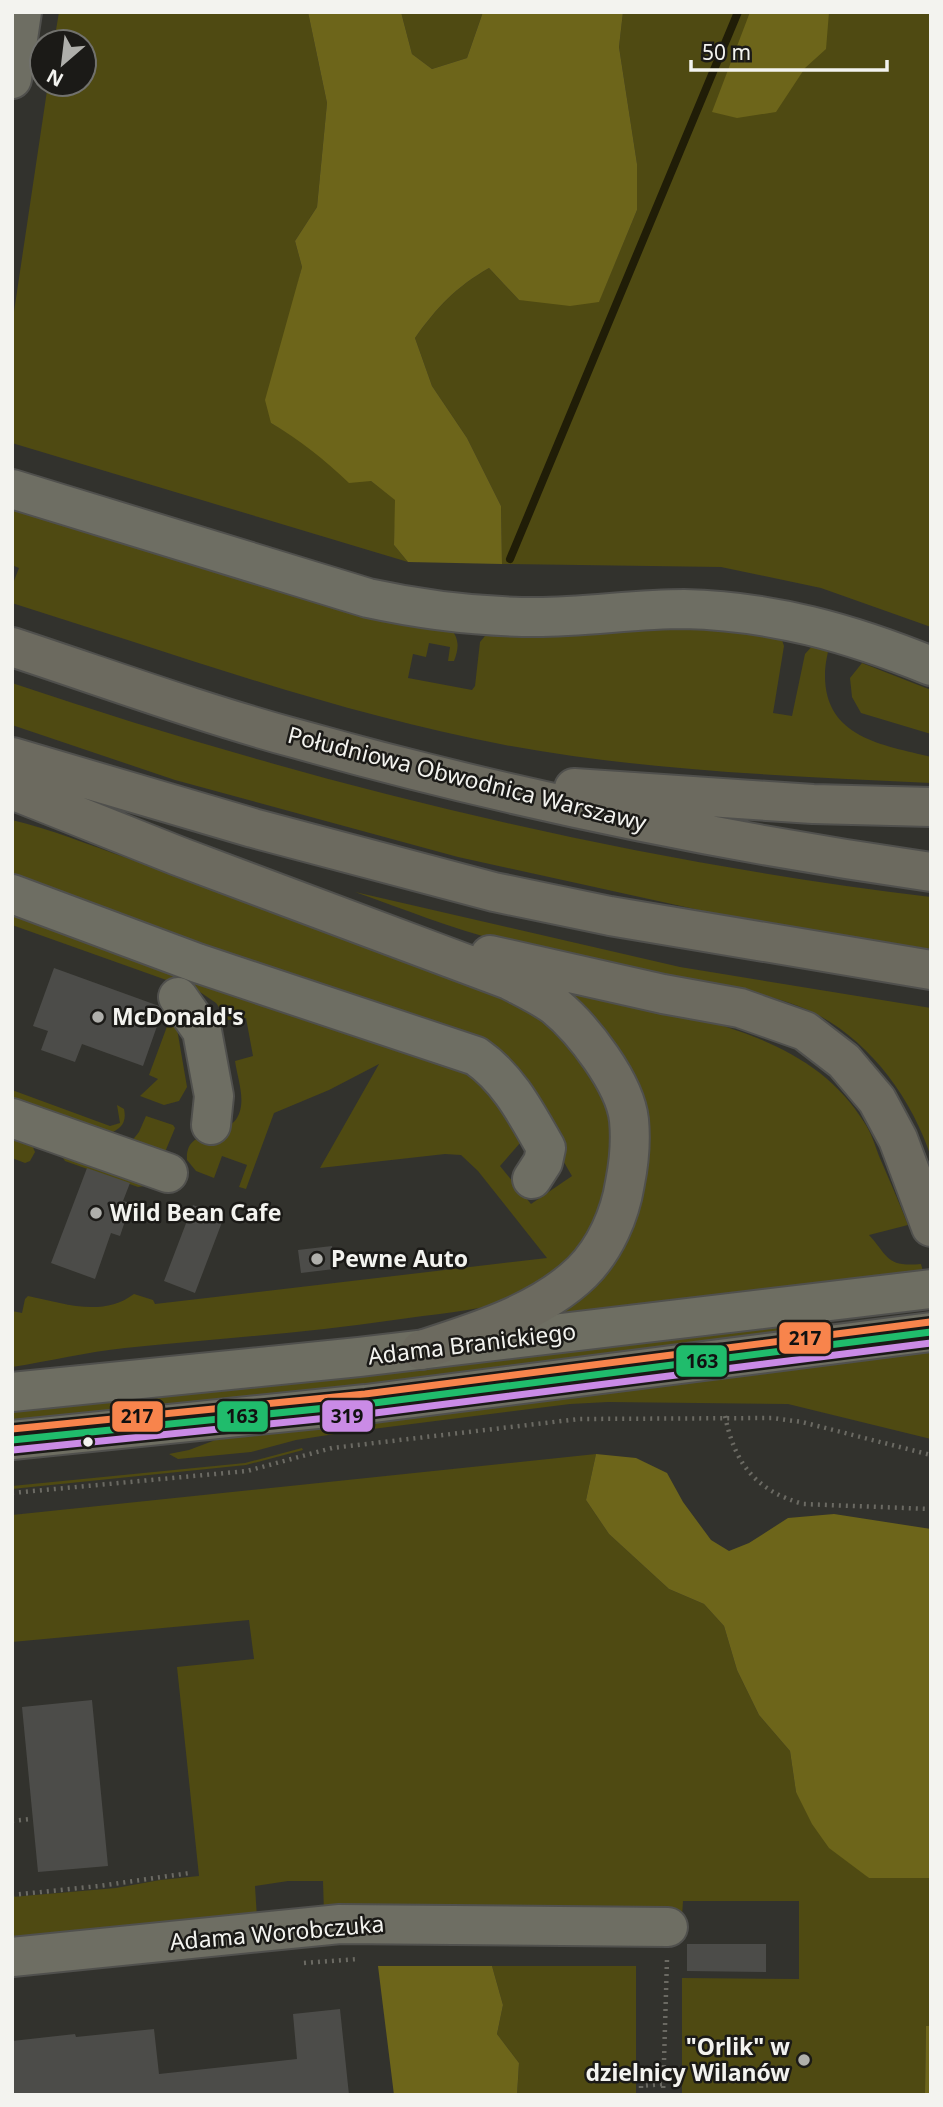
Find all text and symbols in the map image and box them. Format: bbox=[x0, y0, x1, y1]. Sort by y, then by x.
north arrow bbox=[28, 28, 98, 98]
scale bar bbox=[691, 28, 887, 72]
text: 50 m bbox=[702, 38, 751, 66]
text: N bbox=[42, 63, 68, 93]
street label: Południowa Obwodnica Warszawy bbox=[285, 718, 650, 838]
place label: McDonald's bbox=[112, 1000, 244, 1032]
marker: McDonald's bbox=[90, 1009, 106, 1025]
place label: Wild Bean Cafe bbox=[110, 1196, 281, 1228]
marker: Wild Bean Cafe bbox=[88, 1205, 104, 1221]
place label: Pewne Auto bbox=[331, 1242, 468, 1274]
marker: Pewne Auto bbox=[309, 1251, 325, 1267]
street label: Adama Branickiego bbox=[366, 1314, 578, 1372]
line badge: 217 bbox=[778, 1321, 832, 1355]
text: 217 bbox=[789, 1325, 821, 1351]
line badge: 163 bbox=[675, 1344, 728, 1378]
text: 163 bbox=[686, 1348, 718, 1374]
line badge: 319 bbox=[321, 1399, 374, 1433]
line badge: 217 bbox=[111, 1400, 164, 1433]
line badge: 163 bbox=[216, 1400, 269, 1433]
text: 217 bbox=[121, 1403, 153, 1429]
text: 163 bbox=[226, 1403, 258, 1429]
text: 319 bbox=[331, 1403, 363, 1429]
unlabelled marker bbox=[81, 1435, 95, 1449]
street label: Adama Worobczuka bbox=[168, 1907, 386, 1957]
place label: "Orlik" w dzielnicy Wilanów bbox=[586, 2030, 790, 2088]
marker: "Orlik" w dzielnicy Wilanów bbox=[796, 2052, 812, 2068]

